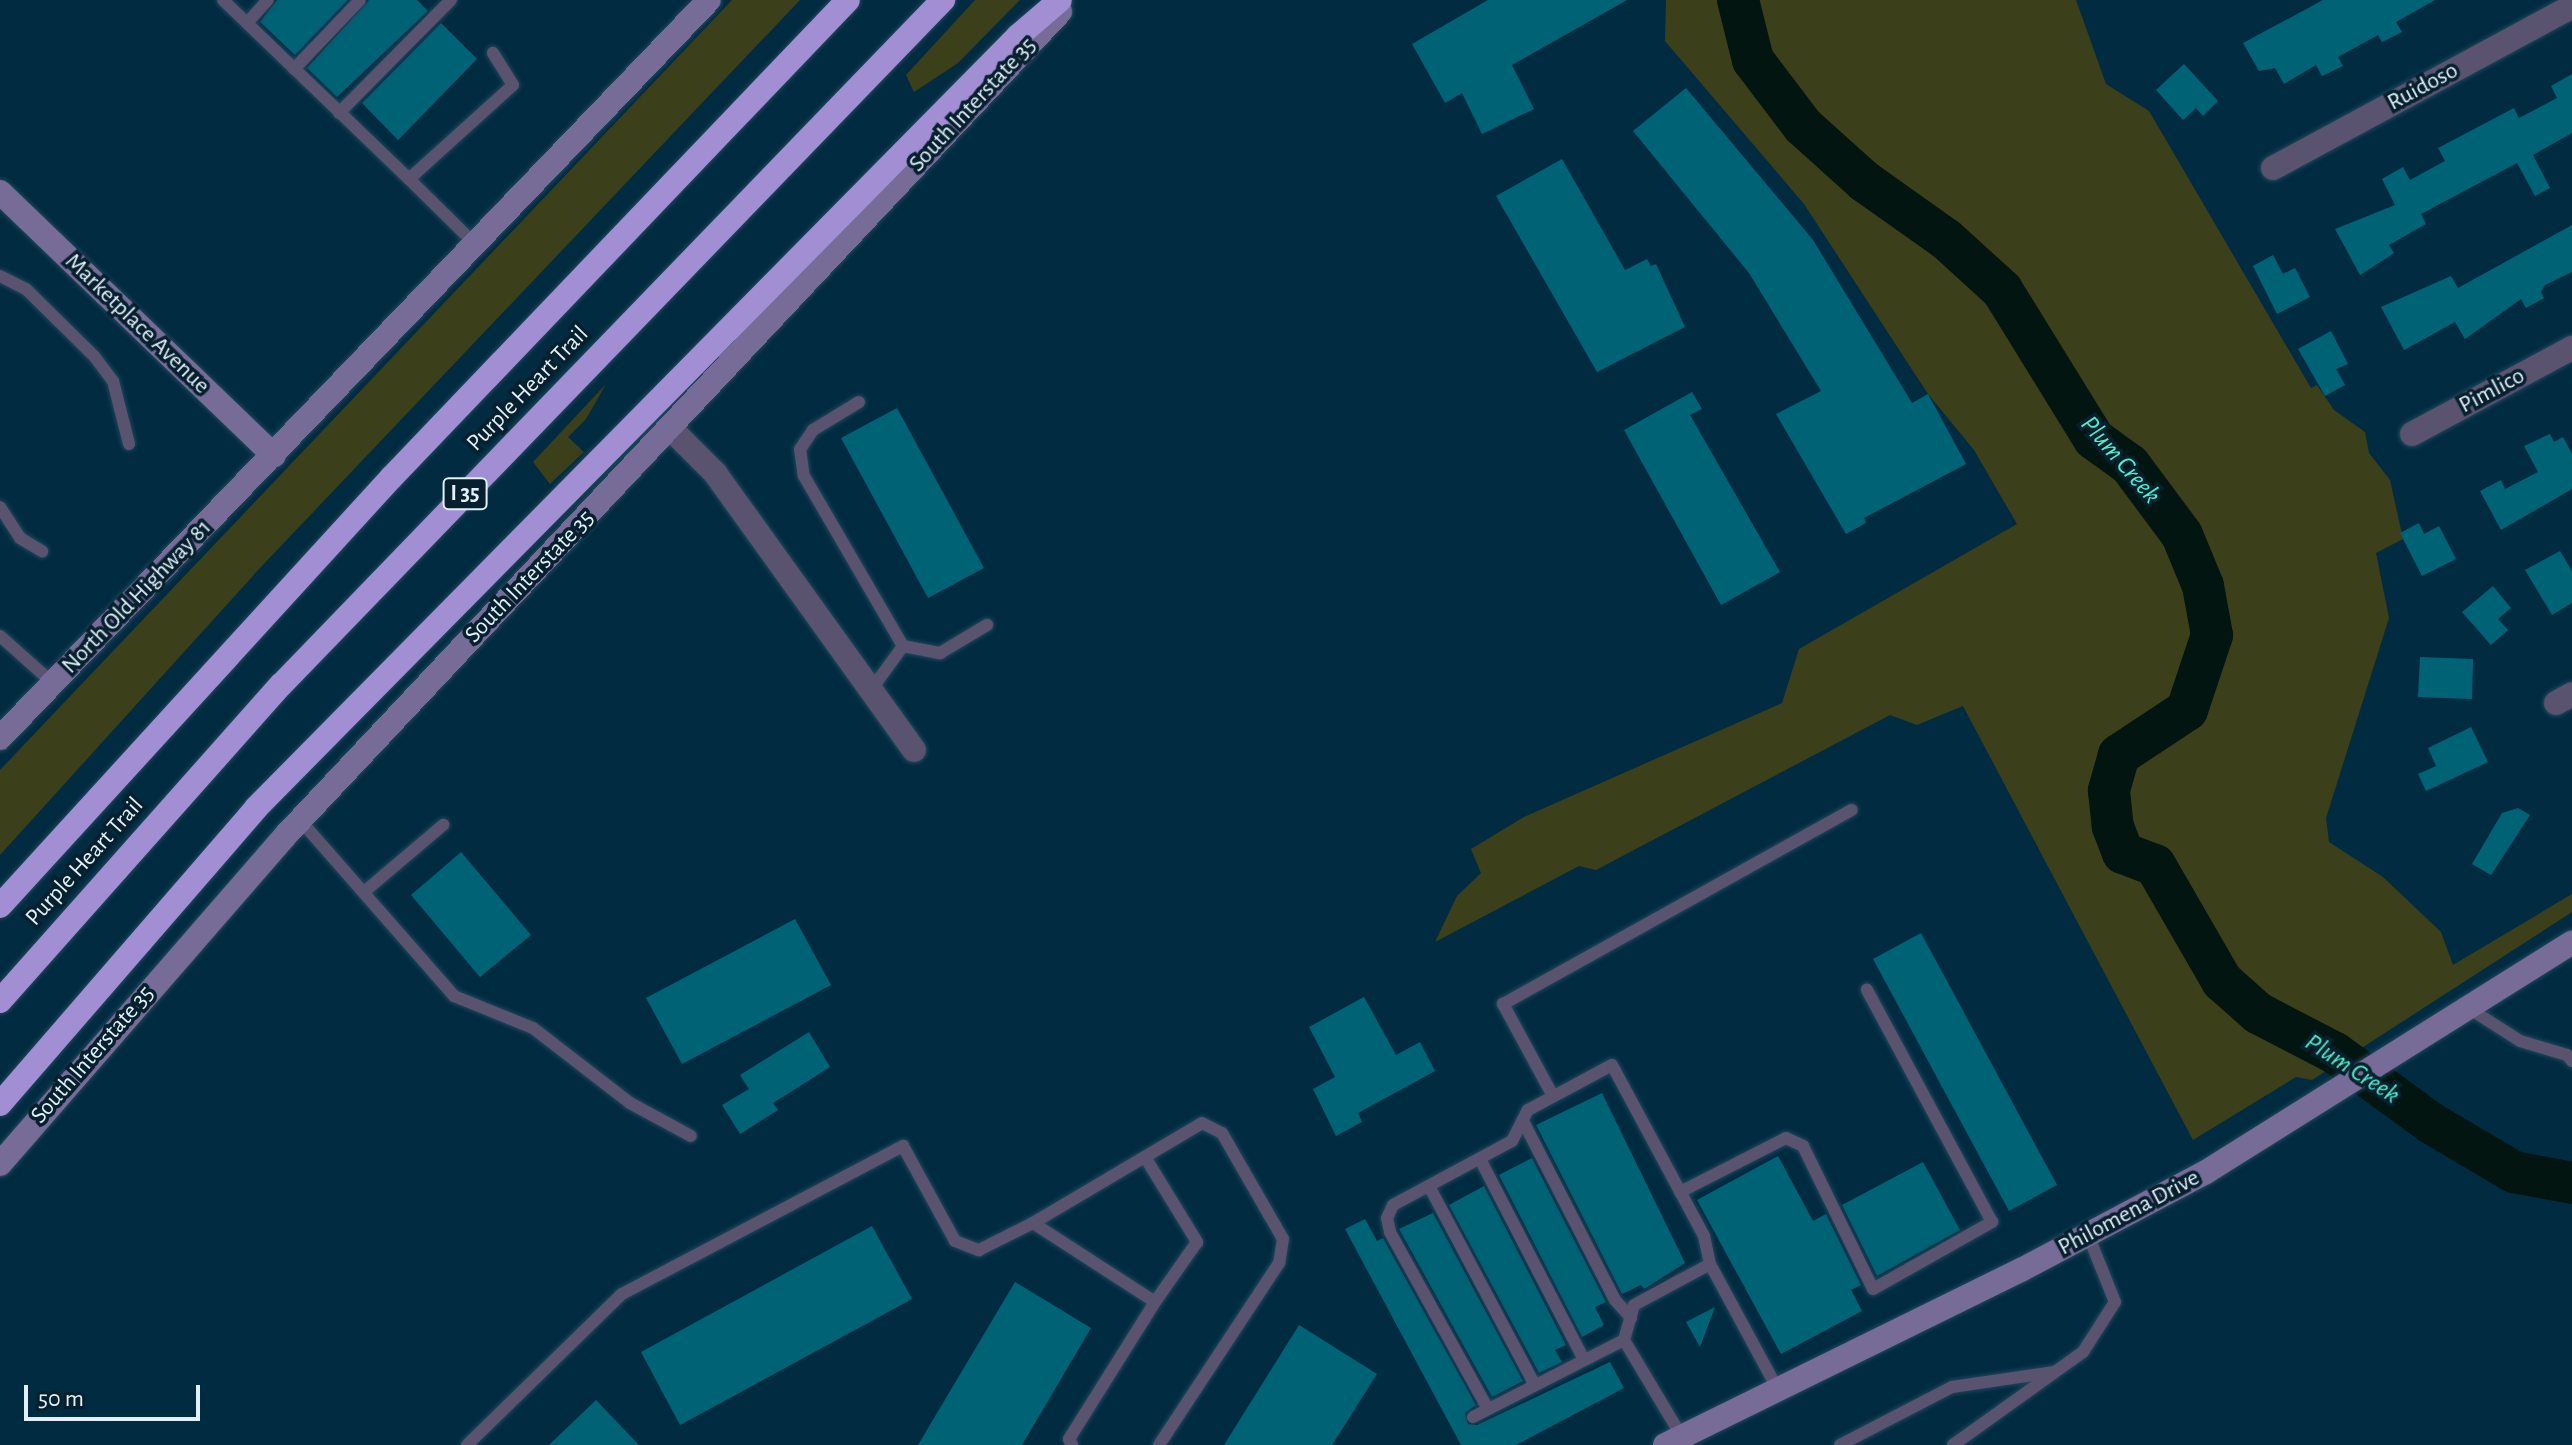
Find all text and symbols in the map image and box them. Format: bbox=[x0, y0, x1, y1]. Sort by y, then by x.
street label: South Interstate 35 bbox=[903, 32, 1043, 178]
street label: Ruidoso bbox=[2383, 57, 2463, 117]
street label: Marketplace Avenue bbox=[59, 248, 215, 400]
street label: Purple Heart Trail bbox=[461, 320, 595, 458]
street label: Pimlico bbox=[2454, 362, 2530, 420]
water label: Plum Creek bbox=[2073, 410, 2167, 510]
road number: I 35 bbox=[441, 476, 489, 512]
street label: South Interstate 35 bbox=[459, 505, 601, 649]
street label: North Old Highway 81 bbox=[56, 514, 218, 680]
street label: Purple Heart Trail bbox=[20, 792, 150, 932]
street label: South Interstate 35 bbox=[25, 980, 161, 1130]
water label: Plum Creek bbox=[2299, 1027, 2405, 1111]
street label: Philomena Drive bbox=[2053, 1164, 2205, 1262]
scale bar bbox=[28, 1369, 204, 1419]
text: 50 m bbox=[38, 1387, 84, 1411]

